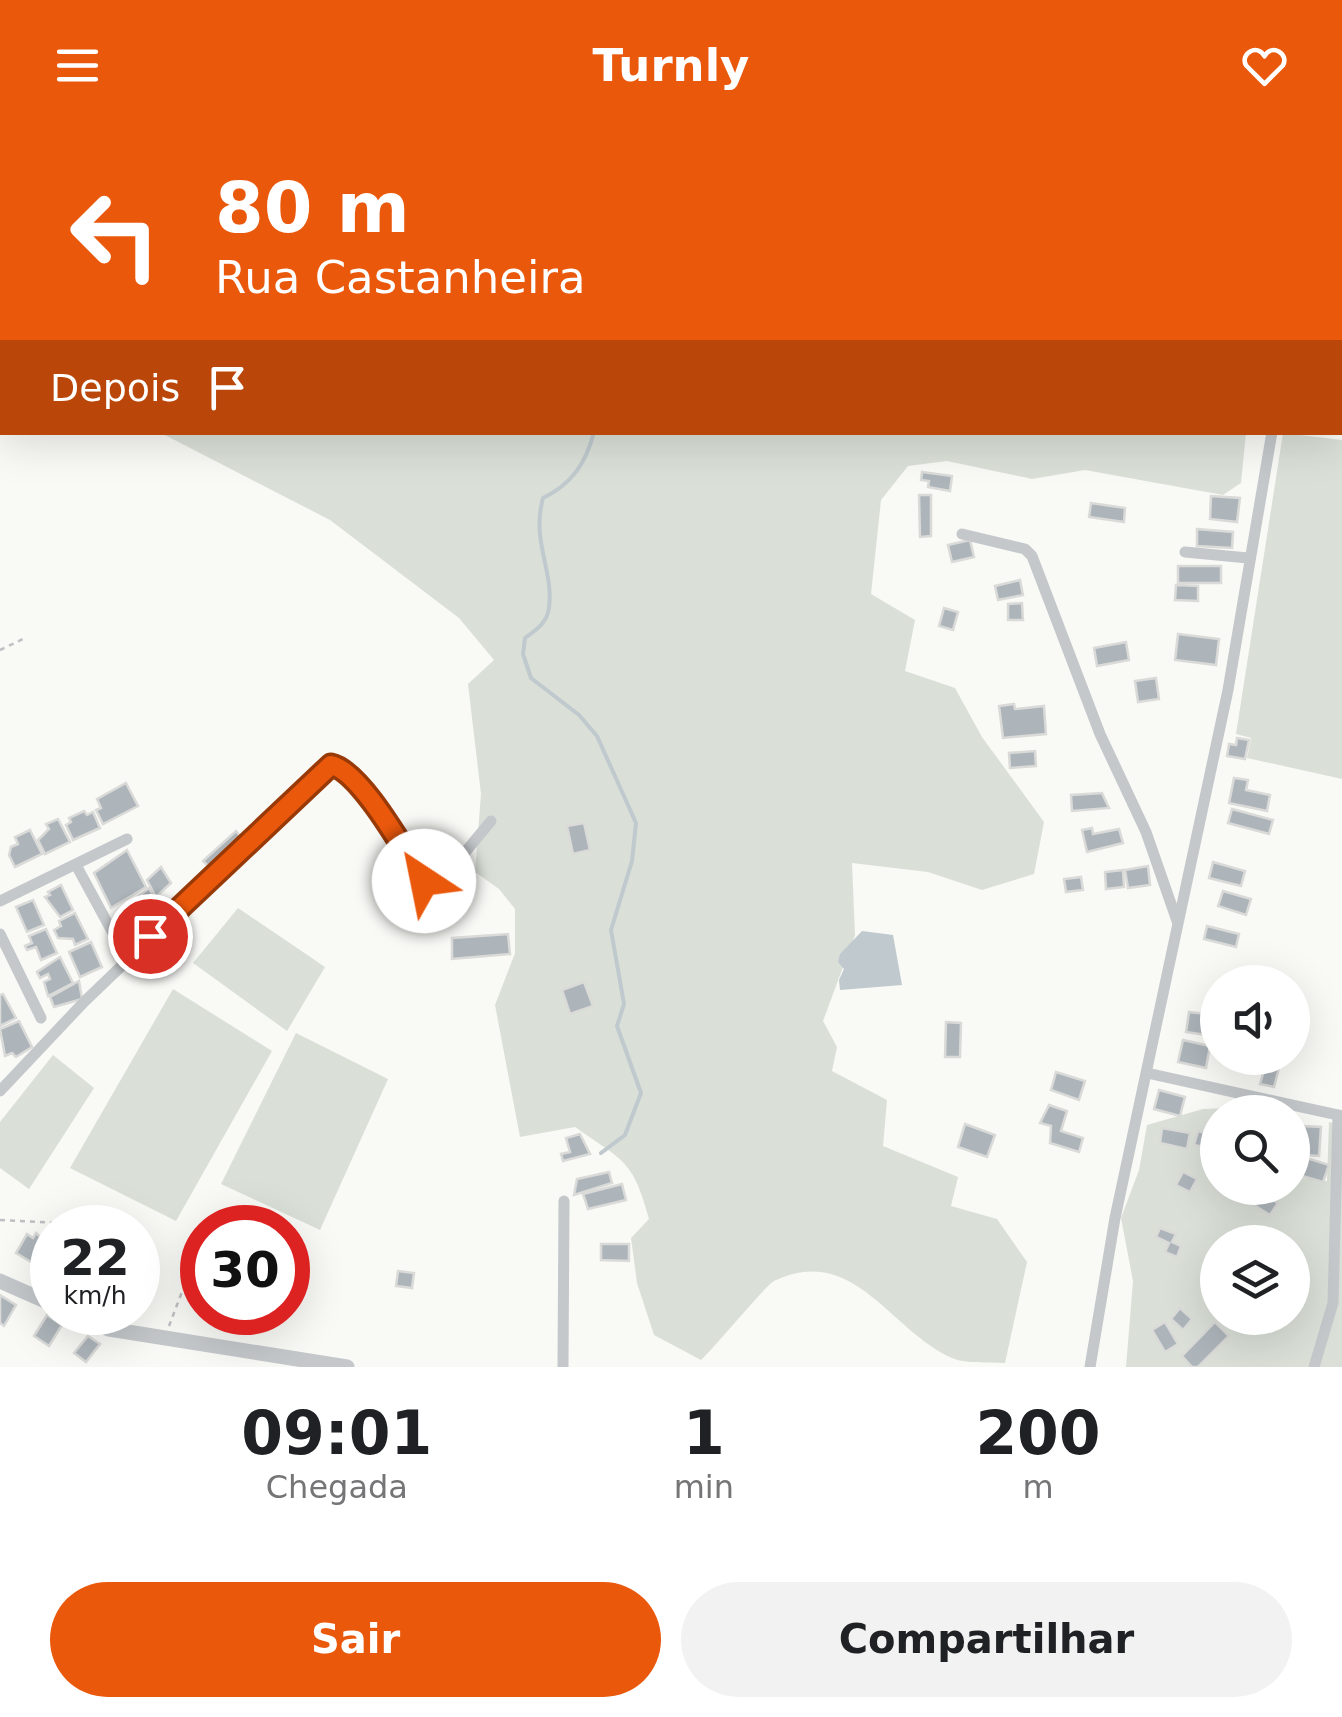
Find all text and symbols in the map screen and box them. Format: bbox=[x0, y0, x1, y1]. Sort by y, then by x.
icon: menu bbox=[50, 38, 105, 93]
icon: heart bbox=[1237, 38, 1292, 93]
text: Turnly bbox=[593, 39, 749, 92]
text: 80 m bbox=[215, 167, 410, 249]
icon: left bbox=[50, 170, 180, 300]
text: Rua Castanheira bbox=[215, 251, 586, 304]
icon: arrive bbox=[200, 360, 255, 415]
text: Depois bbox=[50, 366, 180, 410]
position arrow bbox=[372, 829, 476, 933]
pin bbox=[108, 894, 193, 979]
icon: arrive bbox=[123, 909, 178, 964]
map controls bbox=[1200, 965, 1310, 1335]
button: sound bbox=[1200, 965, 1310, 1075]
button: search bbox=[1200, 1095, 1310, 1205]
speed limit sign: 30 bbox=[180, 1205, 310, 1335]
button: layers bbox=[1200, 1225, 1310, 1335]
text: 22 bbox=[60, 1229, 130, 1287]
text: km/h bbox=[63, 1281, 127, 1310]
text: 09:01 bbox=[241, 1398, 432, 1468]
text: 1 bbox=[683, 1398, 725, 1468]
text: 200 bbox=[975, 1398, 1101, 1468]
text: Chegada bbox=[266, 1468, 408, 1506]
text: min bbox=[674, 1468, 734, 1506]
text: m bbox=[1022, 1468, 1054, 1506]
button: Sair bbox=[50, 1582, 661, 1697]
button: Compartilhar bbox=[681, 1582, 1292, 1697]

